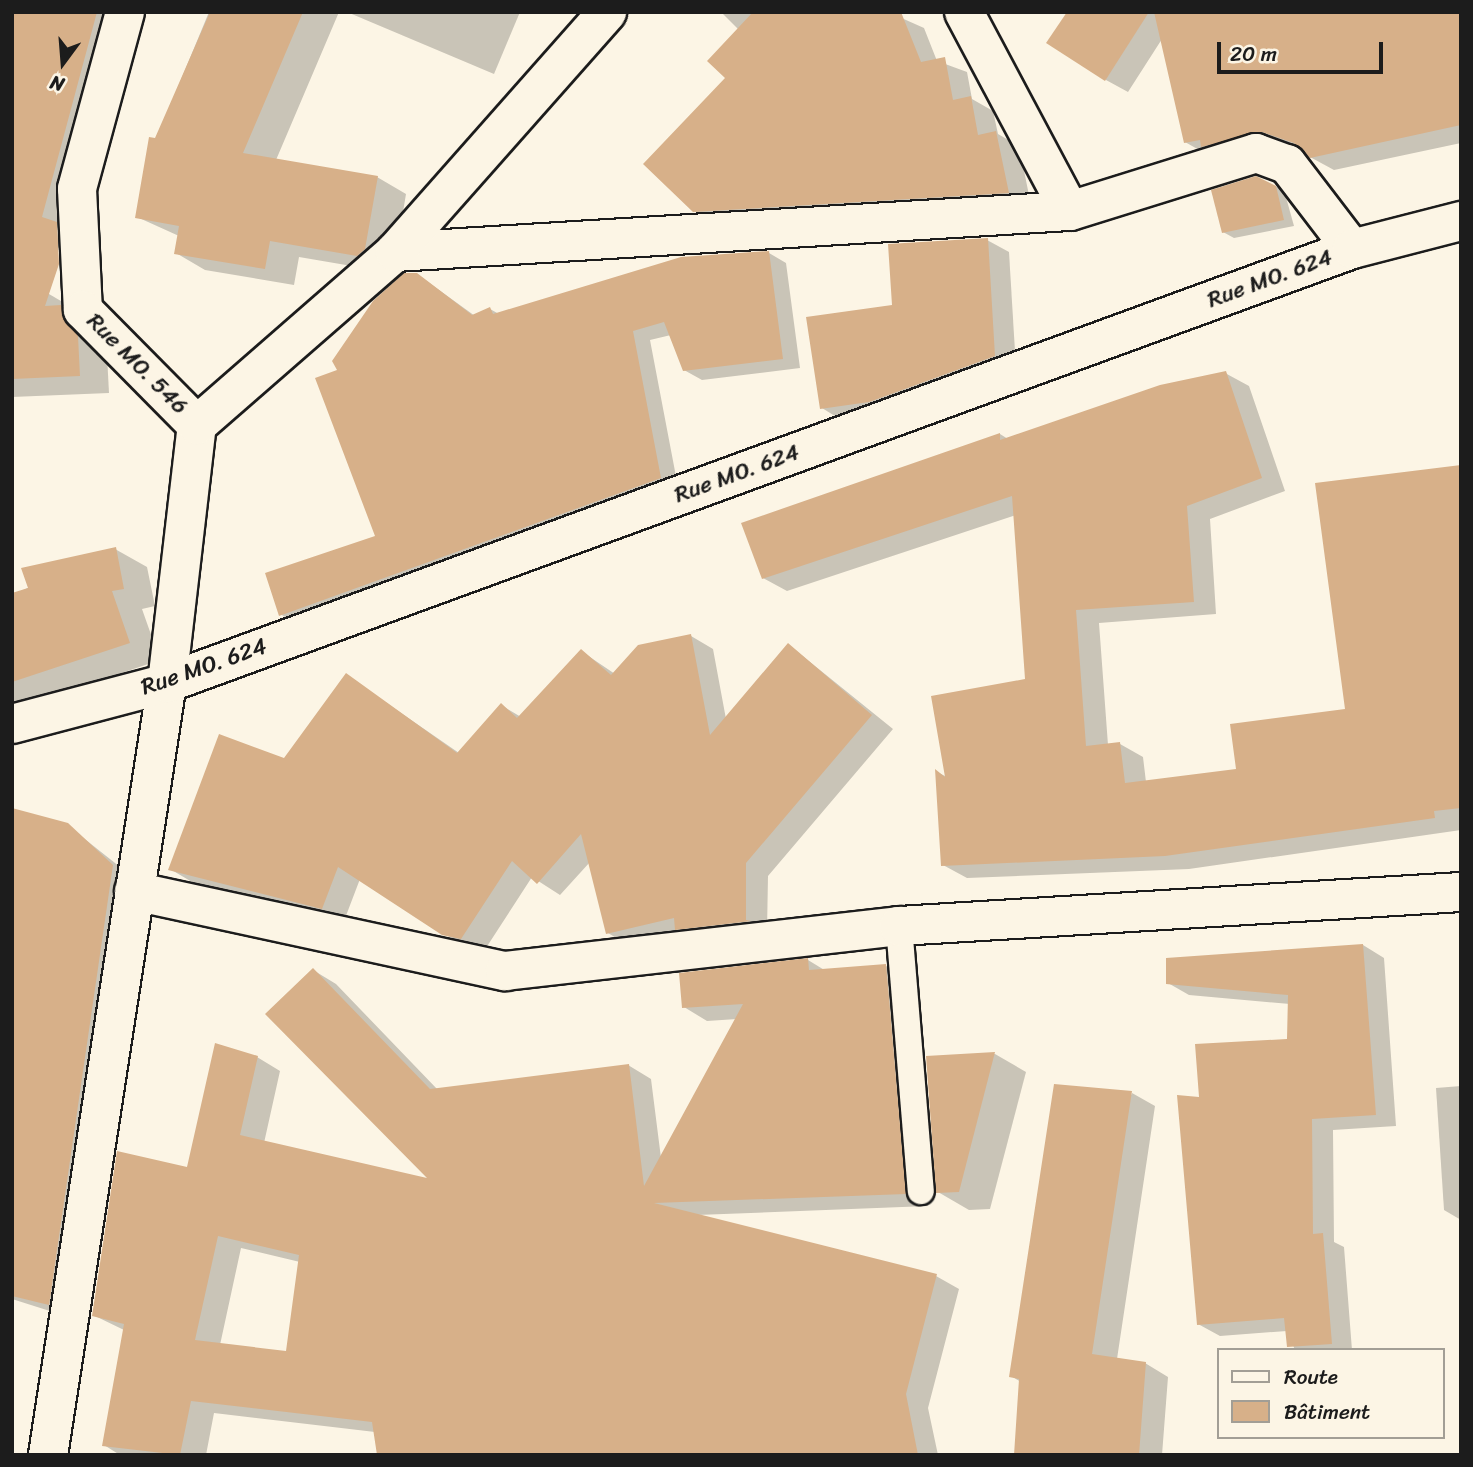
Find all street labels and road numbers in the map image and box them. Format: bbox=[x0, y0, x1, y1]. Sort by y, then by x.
street label: Rue MO. 624 bbox=[1204, 244, 1336, 314]
street label: Rue MO. 546 bbox=[81, 308, 193, 420]
street label: Rue MO. 624 bbox=[671, 439, 803, 509]
street label: Rue MO. 624 bbox=[138, 633, 270, 701]

